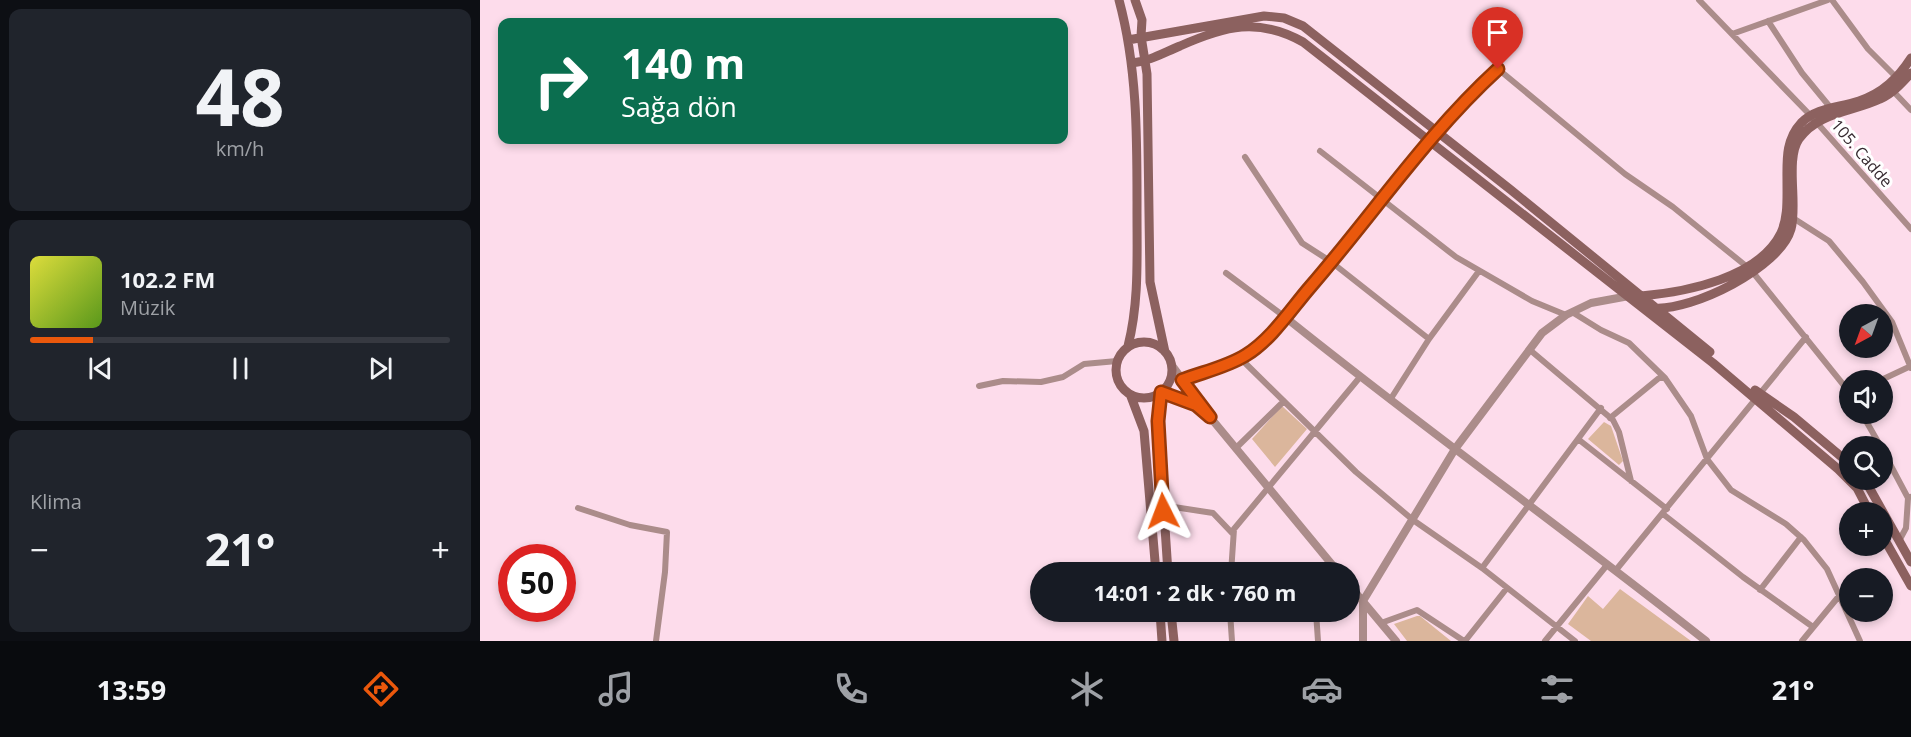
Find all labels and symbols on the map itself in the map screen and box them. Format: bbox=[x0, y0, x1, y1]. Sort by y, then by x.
pin bbox=[1472, 7, 1523, 69]
street label: 105. Cadde bbox=[1826, 114, 1898, 192]
north arrow bbox=[1839, 304, 1893, 358]
position arrow bbox=[1131, 479, 1195, 543]
speed limit sign: 50 bbox=[498, 544, 576, 622]

